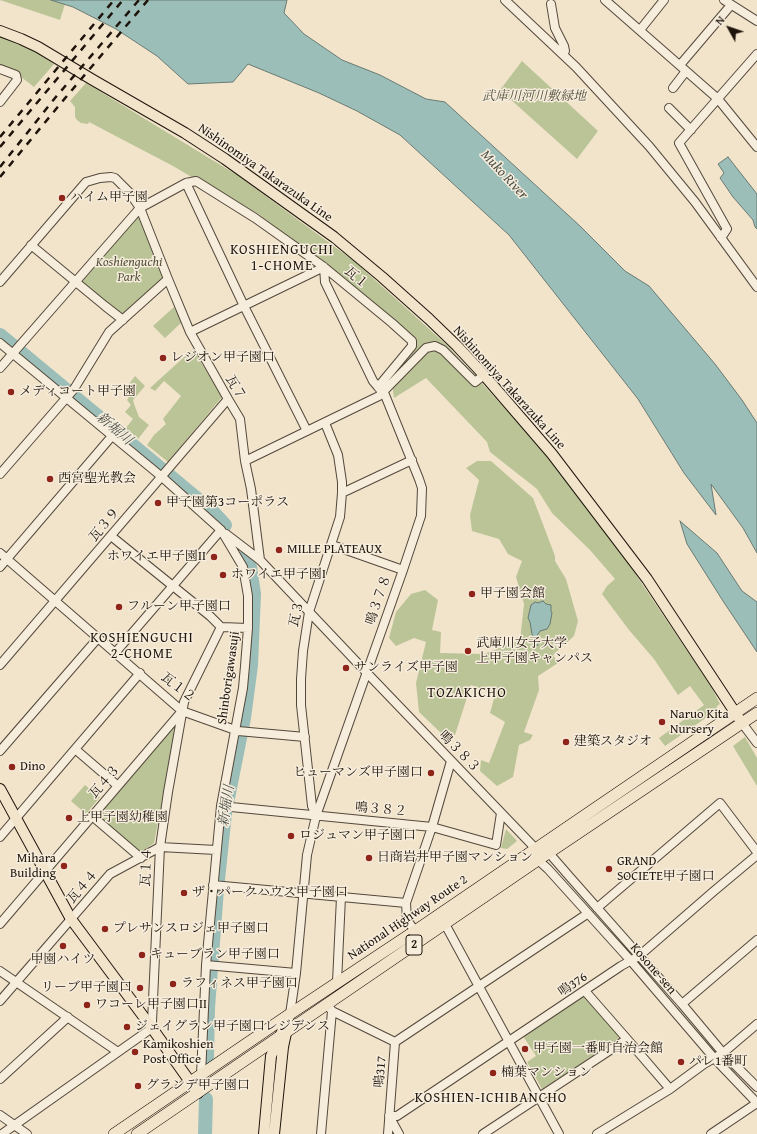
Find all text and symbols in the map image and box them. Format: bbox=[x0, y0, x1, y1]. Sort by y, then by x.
north arrow bbox=[709, 8, 749, 48]
text: N bbox=[711, 12, 728, 28]
park label: 武庫川河川敷緑地 bbox=[482, 89, 586, 105]
street label: Nishinomiya Takarazuka Line bbox=[195, 121, 335, 225]
water label: Muko River bbox=[477, 147, 531, 203]
place label: ハイム甲子園 bbox=[70, 190, 148, 206]
marker: ハイム甲子園 bbox=[57, 193, 67, 203]
district label: KOSHIENGUCHI 1-CHOME bbox=[230, 242, 334, 274]
park label: Koshienguchi Park bbox=[96, 255, 162, 286]
street label: 瓦１ bbox=[341, 264, 371, 292]
street label: Nishinomiya Takarazuka Line bbox=[450, 323, 568, 453]
place label: レジオン甲子園口 bbox=[171, 350, 275, 366]
marker: レジオン甲子園口 bbox=[158, 353, 168, 363]
street label: 瓦７ bbox=[222, 373, 248, 403]
place label: メディコート甲子園 bbox=[19, 384, 136, 400]
marker: メディコート甲子園 bbox=[6, 387, 16, 397]
water label: 新堀川 bbox=[93, 409, 135, 449]
place label: 西宮聖光教会 bbox=[58, 471, 136, 487]
marker: 西宮聖光教会 bbox=[45, 474, 55, 484]
place label: 甲子園第3コーポラス bbox=[166, 495, 289, 511]
marker: 甲子園第3コーポラス bbox=[153, 498, 163, 508]
street label: 瓦３９ bbox=[86, 505, 124, 545]
place label: MILLE PLATEAUX bbox=[287, 542, 382, 558]
marker: MILLE PLATEAUX bbox=[274, 545, 284, 555]
place label: ホワイエ甲子園Ⅱ bbox=[107, 549, 206, 565]
marker: ホワイエ甲子園Ⅱ bbox=[209, 552, 219, 562]
place label: ホワイエ甲子園Ⅰ bbox=[231, 567, 326, 583]
marker: ホワイエ甲子園Ⅰ bbox=[218, 570, 228, 580]
street label: 鳴３７８ bbox=[363, 573, 395, 627]
place label: 甲子園会館 bbox=[480, 586, 545, 602]
marker: 甲子園会館 bbox=[467, 589, 477, 599]
place label: フルーン甲子園口 bbox=[127, 599, 231, 615]
street label: 瓦３ bbox=[286, 600, 308, 628]
marker: フルーン甲子園口 bbox=[114, 602, 124, 612]
district label: KOSHIENGUCHI 2-CHOME bbox=[90, 630, 194, 662]
street label: Shinborigawasuji bbox=[215, 630, 243, 726]
place label: 武庫川女子大学 上甲子園キャンパス bbox=[476, 636, 593, 667]
marker: 武庫川女子大学 上甲子園キャンパス bbox=[463, 646, 473, 656]
place label: サンライズ甲子園 bbox=[354, 660, 458, 676]
marker: サンライズ甲子園 bbox=[341, 663, 351, 673]
street label: 瓦１２ bbox=[158, 670, 198, 706]
district label: TOZAKICHO bbox=[427, 685, 507, 701]
place label: Naruo Kita Nursery bbox=[670, 707, 729, 738]
marker: Naruo Kita Nursery bbox=[657, 717, 667, 727]
street label: 鳴３８３ bbox=[435, 728, 483, 776]
place label: 建築スタジオ bbox=[574, 734, 652, 750]
marker: 建築スタジオ bbox=[561, 737, 571, 747]
place label: Dino bbox=[20, 759, 45, 775]
marker: Dino bbox=[7, 762, 17, 772]
street label: 瓦４３ bbox=[86, 762, 124, 802]
place label: ヒューマンズ甲子園口 bbox=[293, 765, 423, 781]
marker: ヒューマンズ甲子園口 bbox=[426, 768, 436, 778]
water label: 新堀川 bbox=[215, 784, 239, 828]
street label: 鳴３８２ bbox=[354, 800, 408, 820]
place label: 上甲子園幼稚園 bbox=[77, 810, 168, 826]
marker: 上甲子園幼稚園 bbox=[64, 813, 74, 823]
place label: ロジュマン甲子園口 bbox=[299, 828, 416, 844]
marker: ロジュマン甲子園口 bbox=[286, 831, 296, 841]
street label: 瓦１４ bbox=[138, 847, 156, 887]
place label: 日商岩井甲子園マンション bbox=[377, 850, 533, 866]
place label: Mihara Building bbox=[10, 851, 56, 882]
marker: 日商岩井甲子園マンション bbox=[364, 853, 374, 863]
place label: GRAND SOCIETE甲子園口 bbox=[617, 854, 715, 885]
marker: Mihara Building bbox=[59, 861, 69, 871]
marker: GRAND SOCIETE甲子園口 bbox=[604, 864, 614, 874]
street label: 瓦４４ bbox=[64, 867, 102, 907]
street label: National Highway Route 2 bbox=[345, 872, 471, 964]
place label: ザ・パークハウス甲子園口 bbox=[192, 885, 348, 901]
marker: ザ・パークハウス甲子園口 bbox=[179, 888, 189, 898]
place label: プレサンスロジェ甲子園口 bbox=[113, 921, 269, 937]
marker: プレサンスロジェ甲子園口 bbox=[100, 924, 110, 934]
road number: 2 bbox=[406, 935, 422, 955]
street label: Kosone-sen bbox=[627, 940, 679, 998]
marker: 甲園ハイツ bbox=[58, 941, 68, 951]
place label: キューブラン甲子園口 bbox=[150, 947, 280, 963]
marker: キューブラン甲子園口 bbox=[137, 950, 147, 960]
place label: 甲園ハイツ bbox=[31, 952, 95, 968]
street label: 鳴376 bbox=[555, 970, 591, 1000]
place label: ラフィネス甲子園口 bbox=[181, 976, 298, 992]
marker: ラフィネス甲子園口 bbox=[168, 979, 178, 989]
place label: リーブ甲子園口 bbox=[41, 980, 132, 996]
marker: リーブ甲子園口 bbox=[135, 983, 145, 993]
place label: ワコーレ甲子園口Ⅱ bbox=[95, 997, 207, 1013]
marker: ワコーレ甲子園口Ⅱ bbox=[82, 1000, 92, 1010]
place label: ジェイグラン甲子園口レジデンス bbox=[135, 1019, 330, 1035]
marker: ジェイグラン甲子園口レジデンス bbox=[122, 1022, 132, 1032]
place label: Kamikoshien Post Office bbox=[143, 1037, 214, 1068]
place label: 甲子園一番町自治会館 bbox=[533, 1041, 663, 1057]
marker: 甲子園一番町自治会館 bbox=[520, 1044, 530, 1054]
marker: Kamikoshien Post Office bbox=[130, 1047, 140, 1057]
place label: パレ1番町 bbox=[689, 1054, 747, 1070]
street label: 鳴317 bbox=[372, 1055, 390, 1089]
marker: パレ1番町 bbox=[676, 1057, 686, 1067]
place label: 楠葉マンション bbox=[501, 1065, 592, 1081]
marker: 楠葉マンション bbox=[488, 1068, 498, 1078]
place label: グランデ甲子園口 bbox=[146, 1078, 250, 1094]
marker: グランデ甲子園口 bbox=[133, 1081, 143, 1091]
district label: KOSHIEN-ICHIBANCHO bbox=[415, 1090, 567, 1106]

